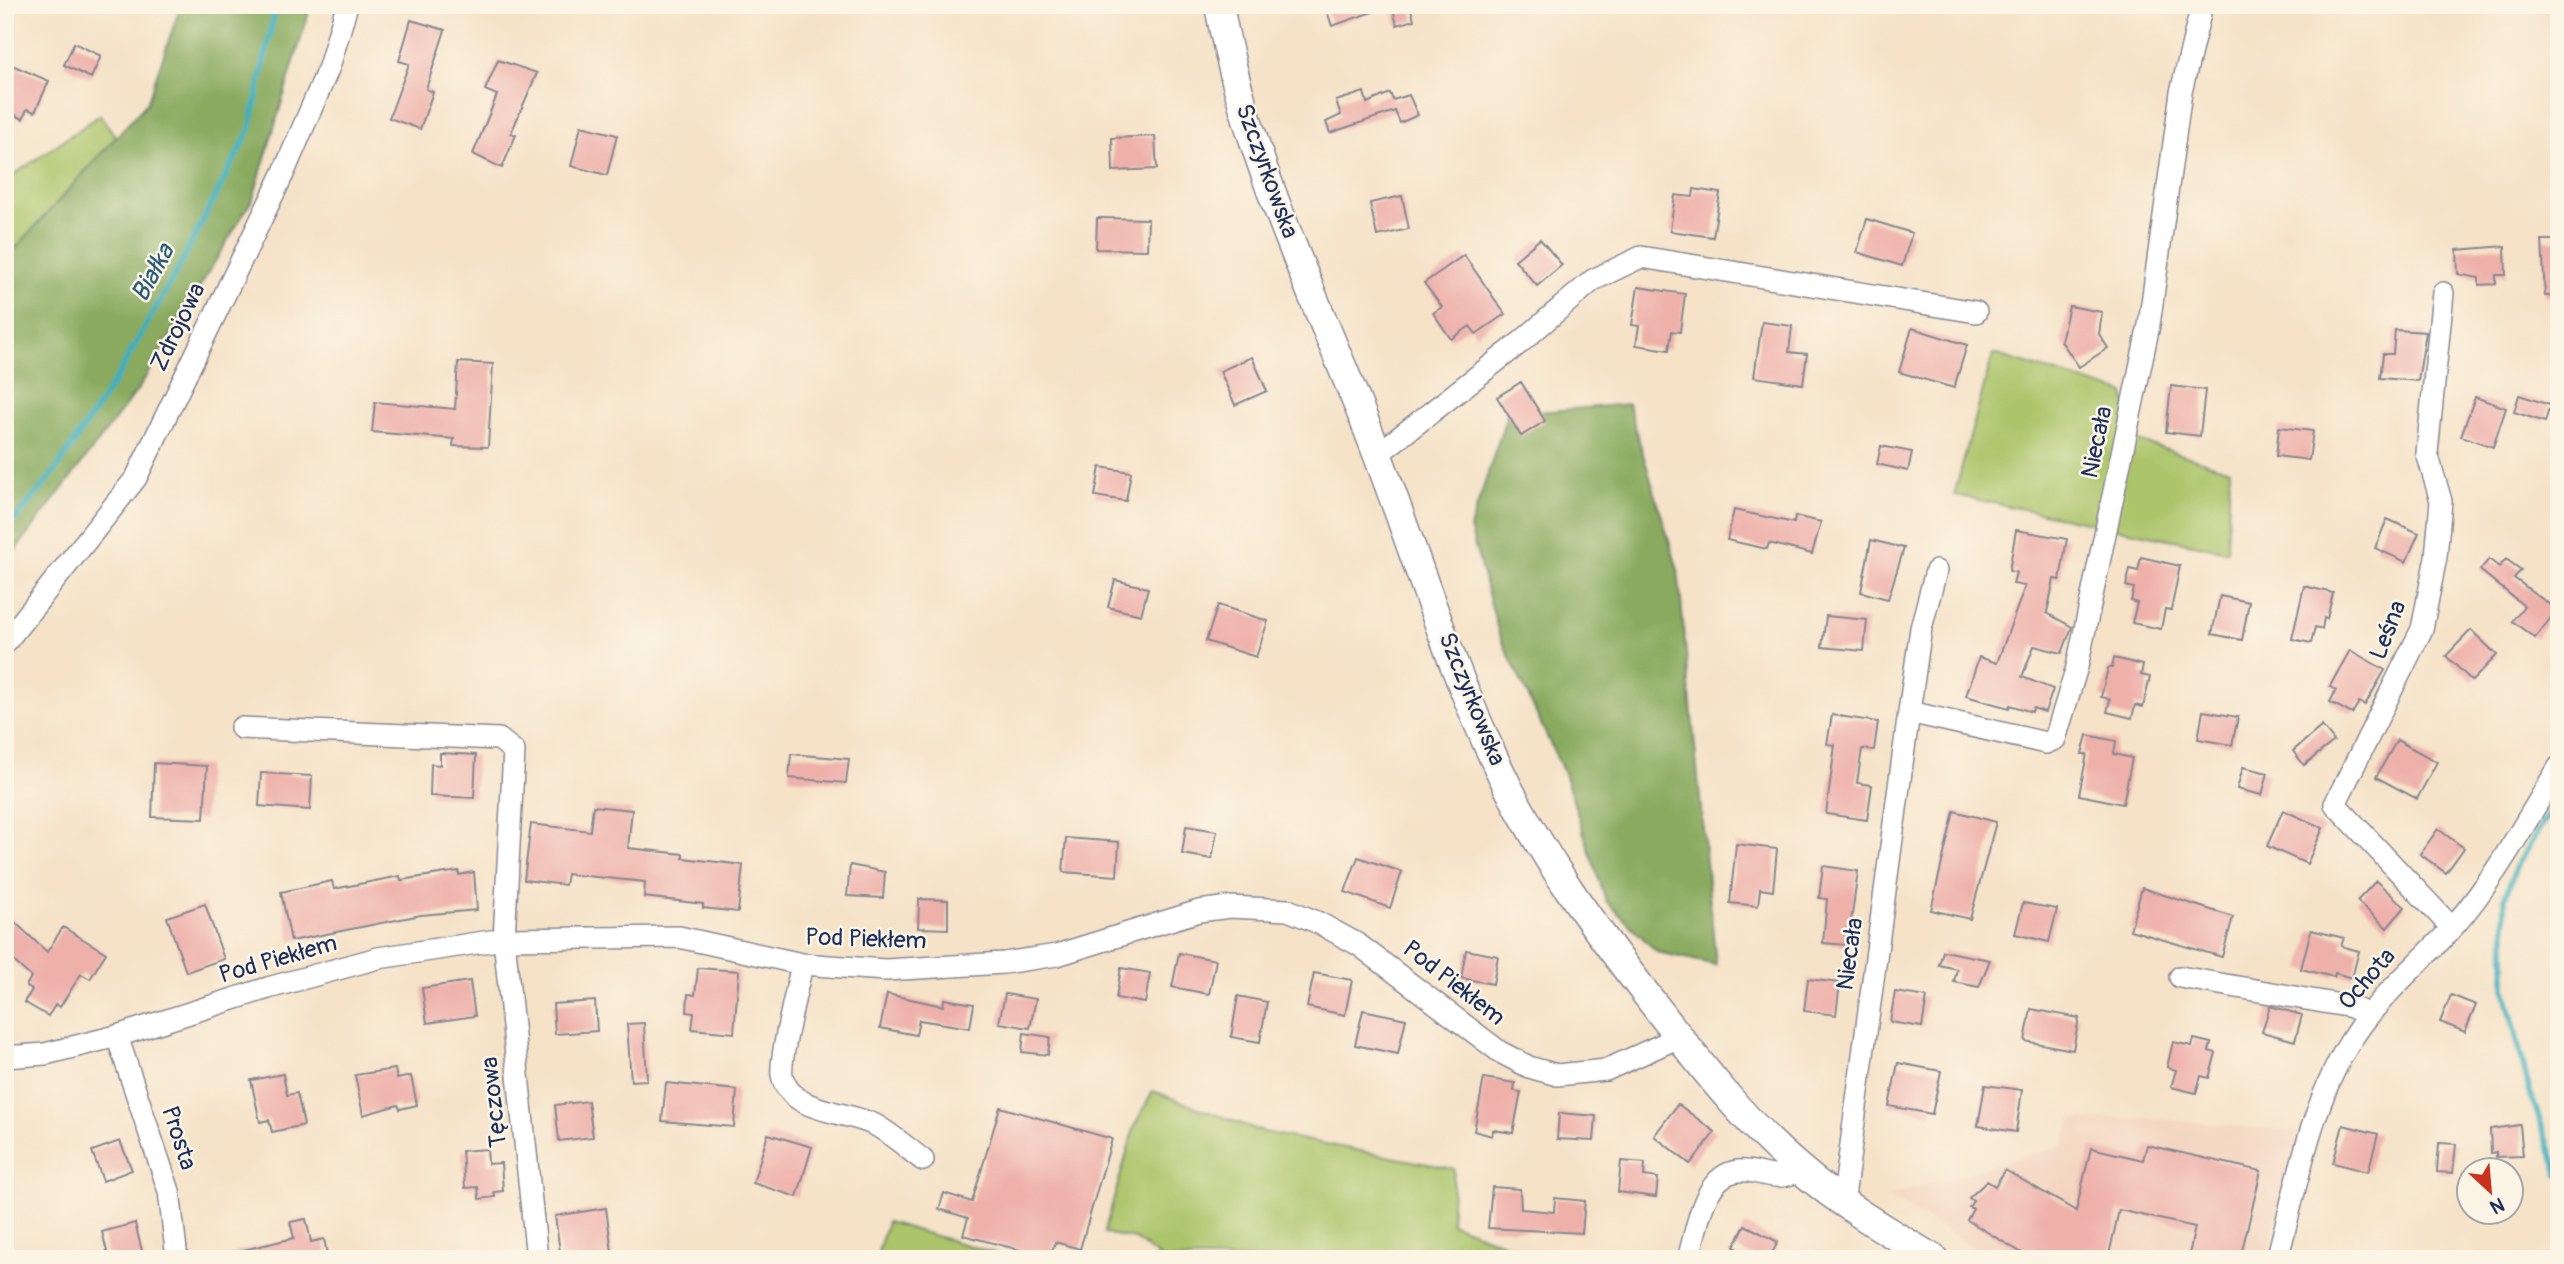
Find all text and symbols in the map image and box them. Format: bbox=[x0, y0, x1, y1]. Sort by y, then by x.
street label: Szczyrkowska bbox=[1229, 100, 1305, 242]
water label: Białka bbox=[124, 237, 183, 307]
street label: Zdrojowa bbox=[144, 278, 212, 376]
street label: Niecała bbox=[2075, 403, 2119, 481]
street label: Leśna bbox=[2364, 596, 2412, 664]
street label: Szczyrkowska bbox=[1432, 628, 1512, 770]
street label: Niecała bbox=[1831, 916, 1869, 992]
street label: Pod Piekłem bbox=[805, 922, 927, 956]
street label: Pod Piekłem bbox=[216, 928, 340, 990]
street label: Pod Piekłem bbox=[1397, 934, 1511, 1032]
street label: Ochota bbox=[2332, 942, 2402, 1016]
street label: Tęczowa bbox=[475, 1055, 513, 1149]
street label: Prosta bbox=[155, 1102, 203, 1174]
north arrow bbox=[2456, 1156, 2526, 1226]
text: N bbox=[2486, 1192, 2508, 1219]

